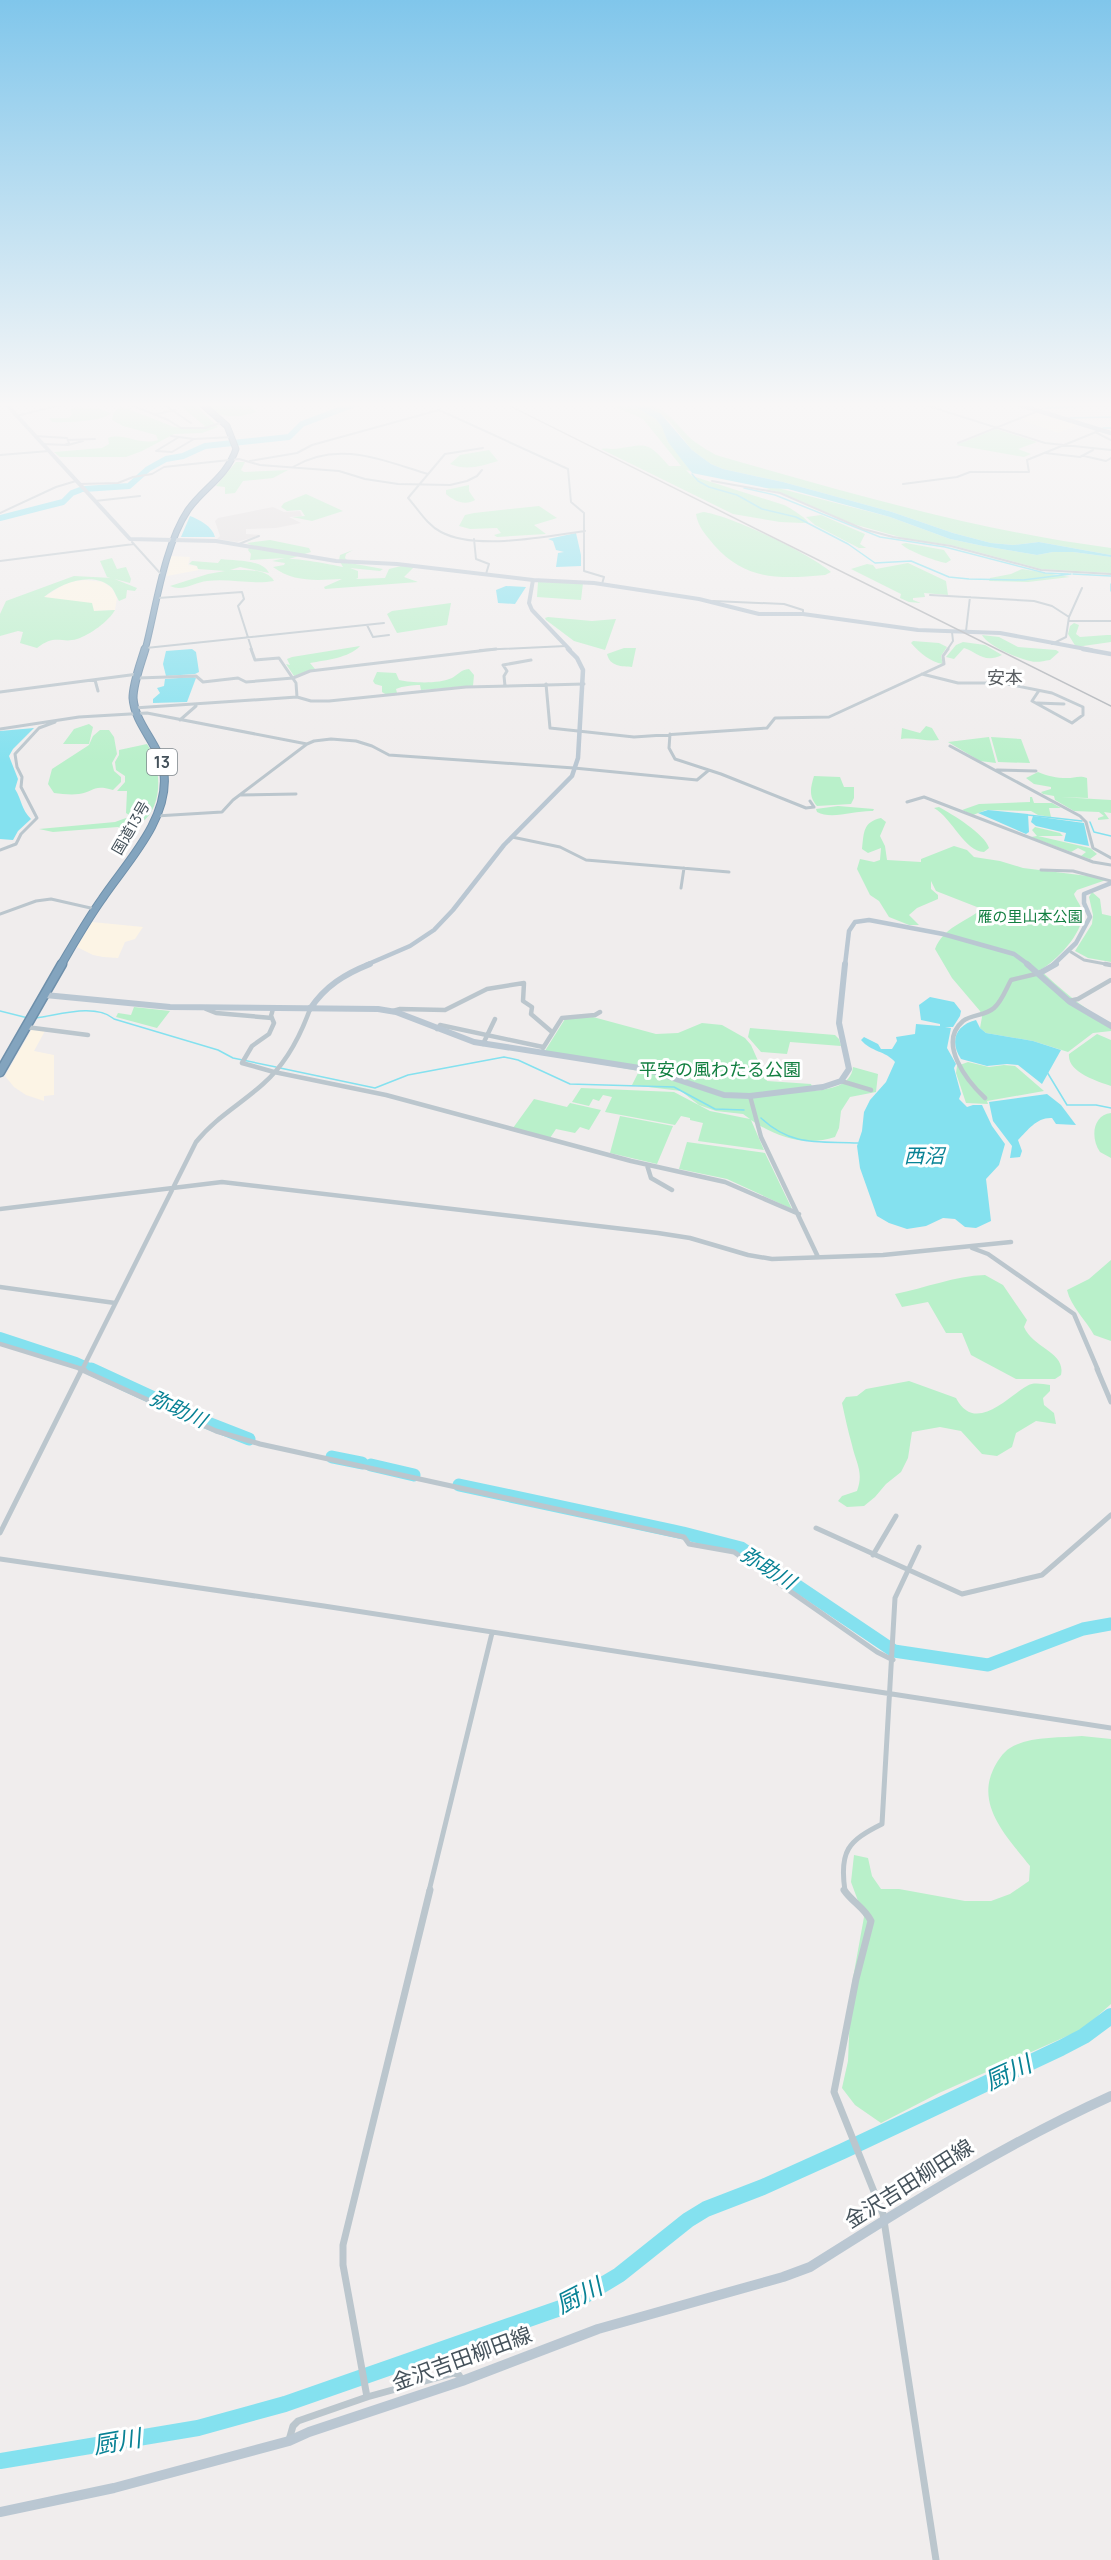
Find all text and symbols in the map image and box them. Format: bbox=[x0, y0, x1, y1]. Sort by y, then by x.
district label: 安本 bbox=[987, 665, 1023, 689]
road number: 13 bbox=[147, 749, 177, 775]
street label: 国道13号 bbox=[107, 797, 154, 859]
park label: 雁の里山本公園 bbox=[977, 906, 1083, 927]
park label: 平安の風わたる公園 bbox=[639, 1057, 801, 1081]
water label: 西沼 bbox=[904, 1142, 947, 1169]
water label: 弥助川 bbox=[145, 1384, 213, 1434]
water label: 弥助川 bbox=[736, 1540, 803, 1596]
water label: 厨川 bbox=[979, 2045, 1039, 2097]
street label: 金沢吉田柳田線 bbox=[839, 2132, 978, 2234]
water label: 厨川 bbox=[549, 2268, 610, 2320]
street label: 金沢吉田柳田線 bbox=[388, 2320, 536, 2396]
water label: 厨川 bbox=[90, 2420, 146, 2461]

